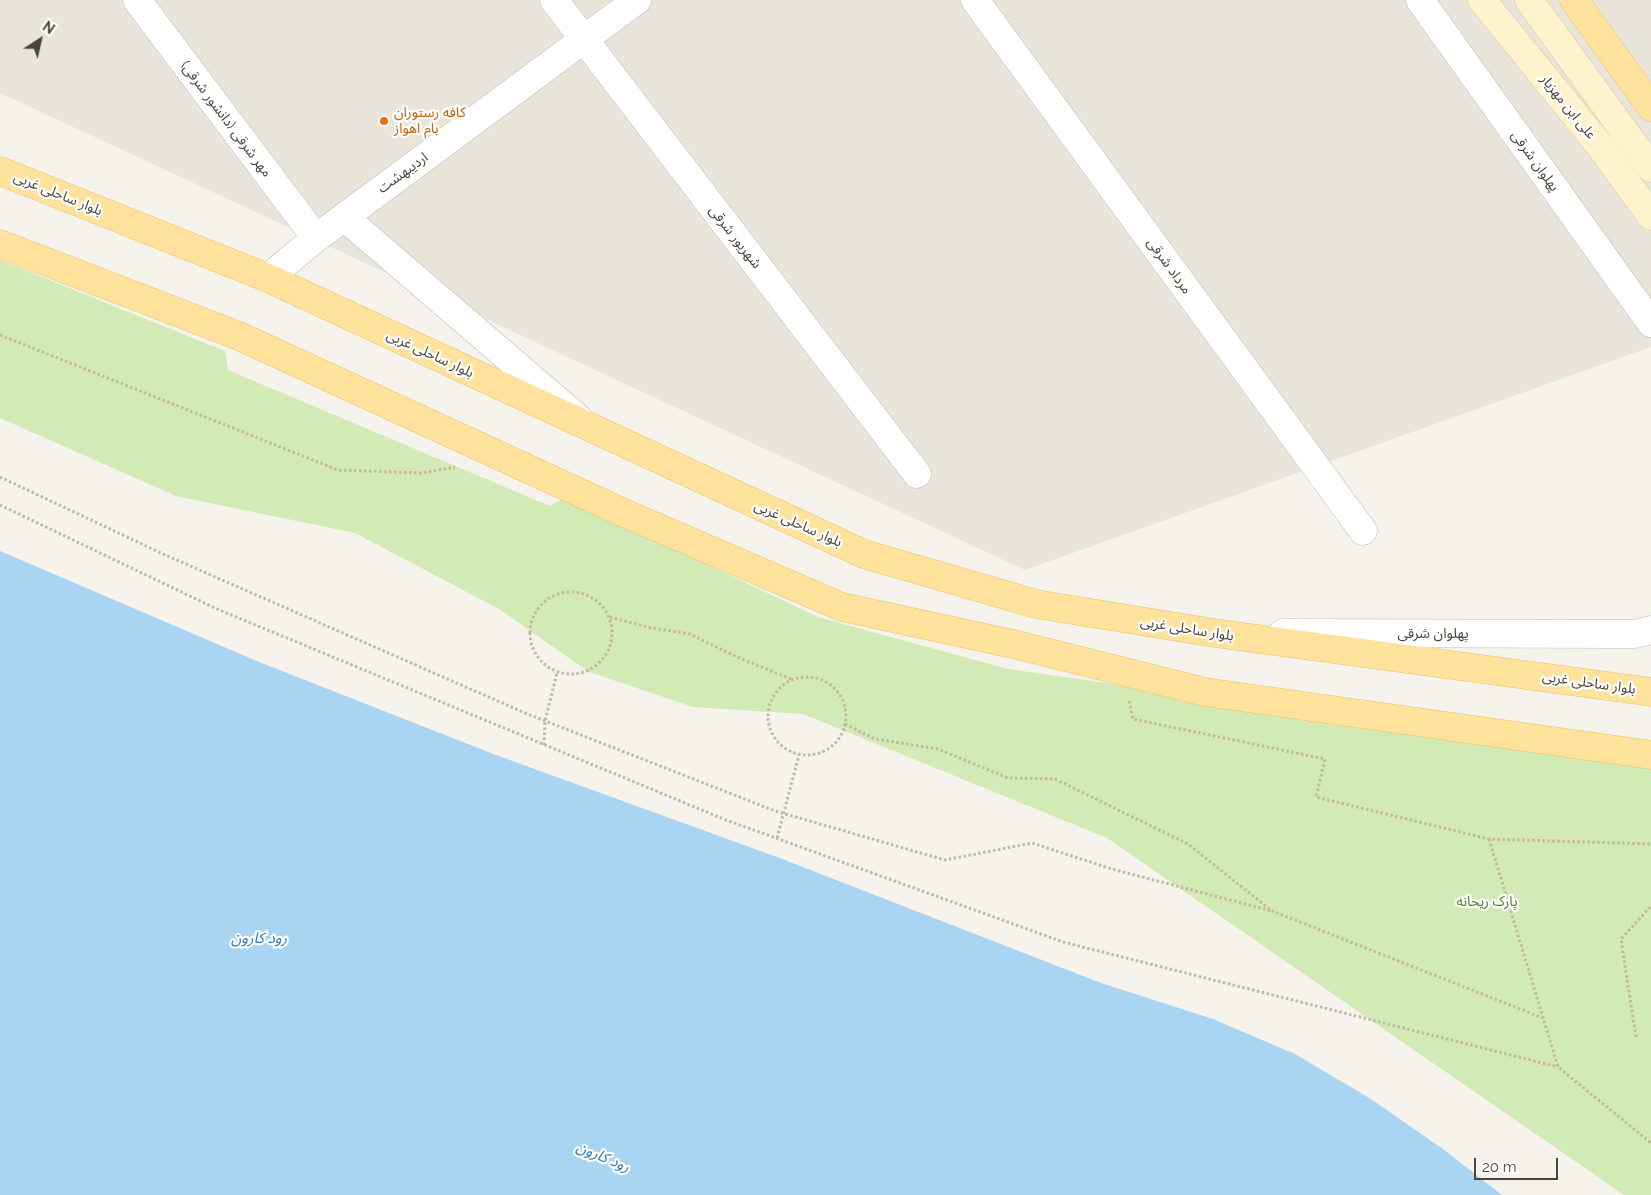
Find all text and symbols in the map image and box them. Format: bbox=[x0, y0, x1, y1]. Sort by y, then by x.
north arrow bbox=[15, 15, 65, 65]
text: N bbox=[40, 18, 58, 37]
street label: مهر شرقی (دانشور شرقی) bbox=[177, 58, 275, 180]
street label: علی ابن مهزیار bbox=[1537, 71, 1599, 143]
place label: کافه رستوران بام اهواز bbox=[394, 105, 466, 138]
marker: کافه رستوران بام اهواز bbox=[378, 115, 390, 127]
street label: پهلوان شرقی bbox=[1507, 127, 1563, 195]
street label: اردیبهشت bbox=[375, 149, 431, 197]
street label: بلوار ساحلی غربی bbox=[11, 169, 105, 219]
street label: شهریور شرقی bbox=[705, 202, 765, 272]
street label: مرداد شرقی bbox=[1143, 235, 1195, 297]
street label: بلوار ساحلی غربی bbox=[384, 326, 476, 382]
street label: بلوار ساحلی غربی bbox=[752, 497, 844, 551]
street label: بلوار ساحلی غربی bbox=[1139, 613, 1235, 645]
street label: پهلوان شرقی bbox=[1397, 626, 1469, 642]
street label: بلوار ساحلی غربی bbox=[1541, 668, 1637, 698]
park label: پارک ریحانه bbox=[1456, 894, 1518, 910]
water label: رود کارون bbox=[231, 929, 287, 947]
water label: رود کارون bbox=[574, 1138, 632, 1176]
scale bar bbox=[1476, 1148, 1560, 1180]
text: 20 m bbox=[1482, 1158, 1517, 1176]

